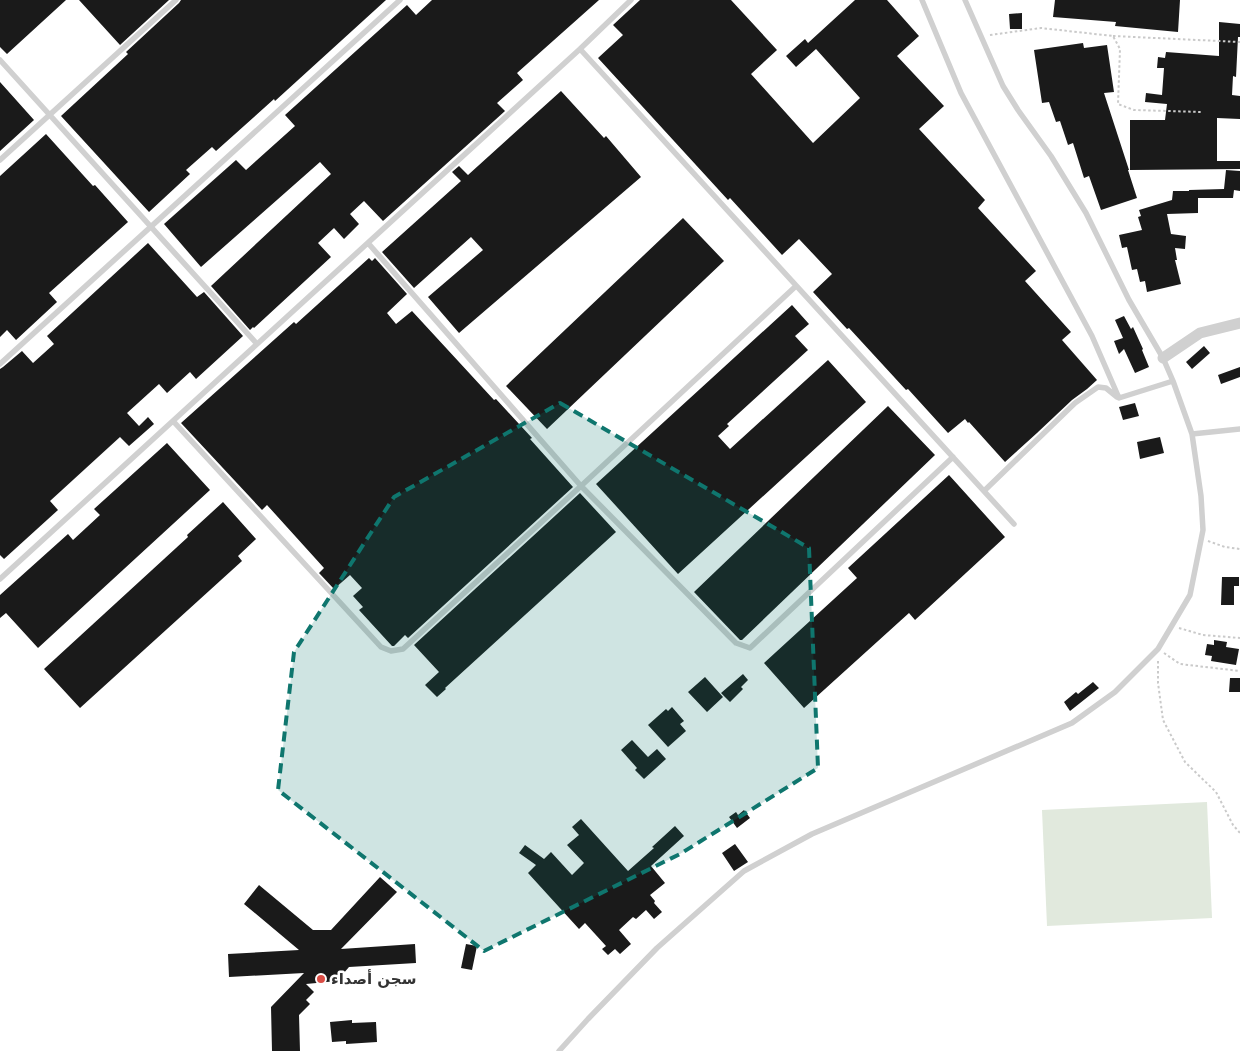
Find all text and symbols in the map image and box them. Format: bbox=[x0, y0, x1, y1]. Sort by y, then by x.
place label: سجن أصداء bbox=[331, 969, 416, 988]
marker: سجن أصداء bbox=[315, 973, 327, 985]

